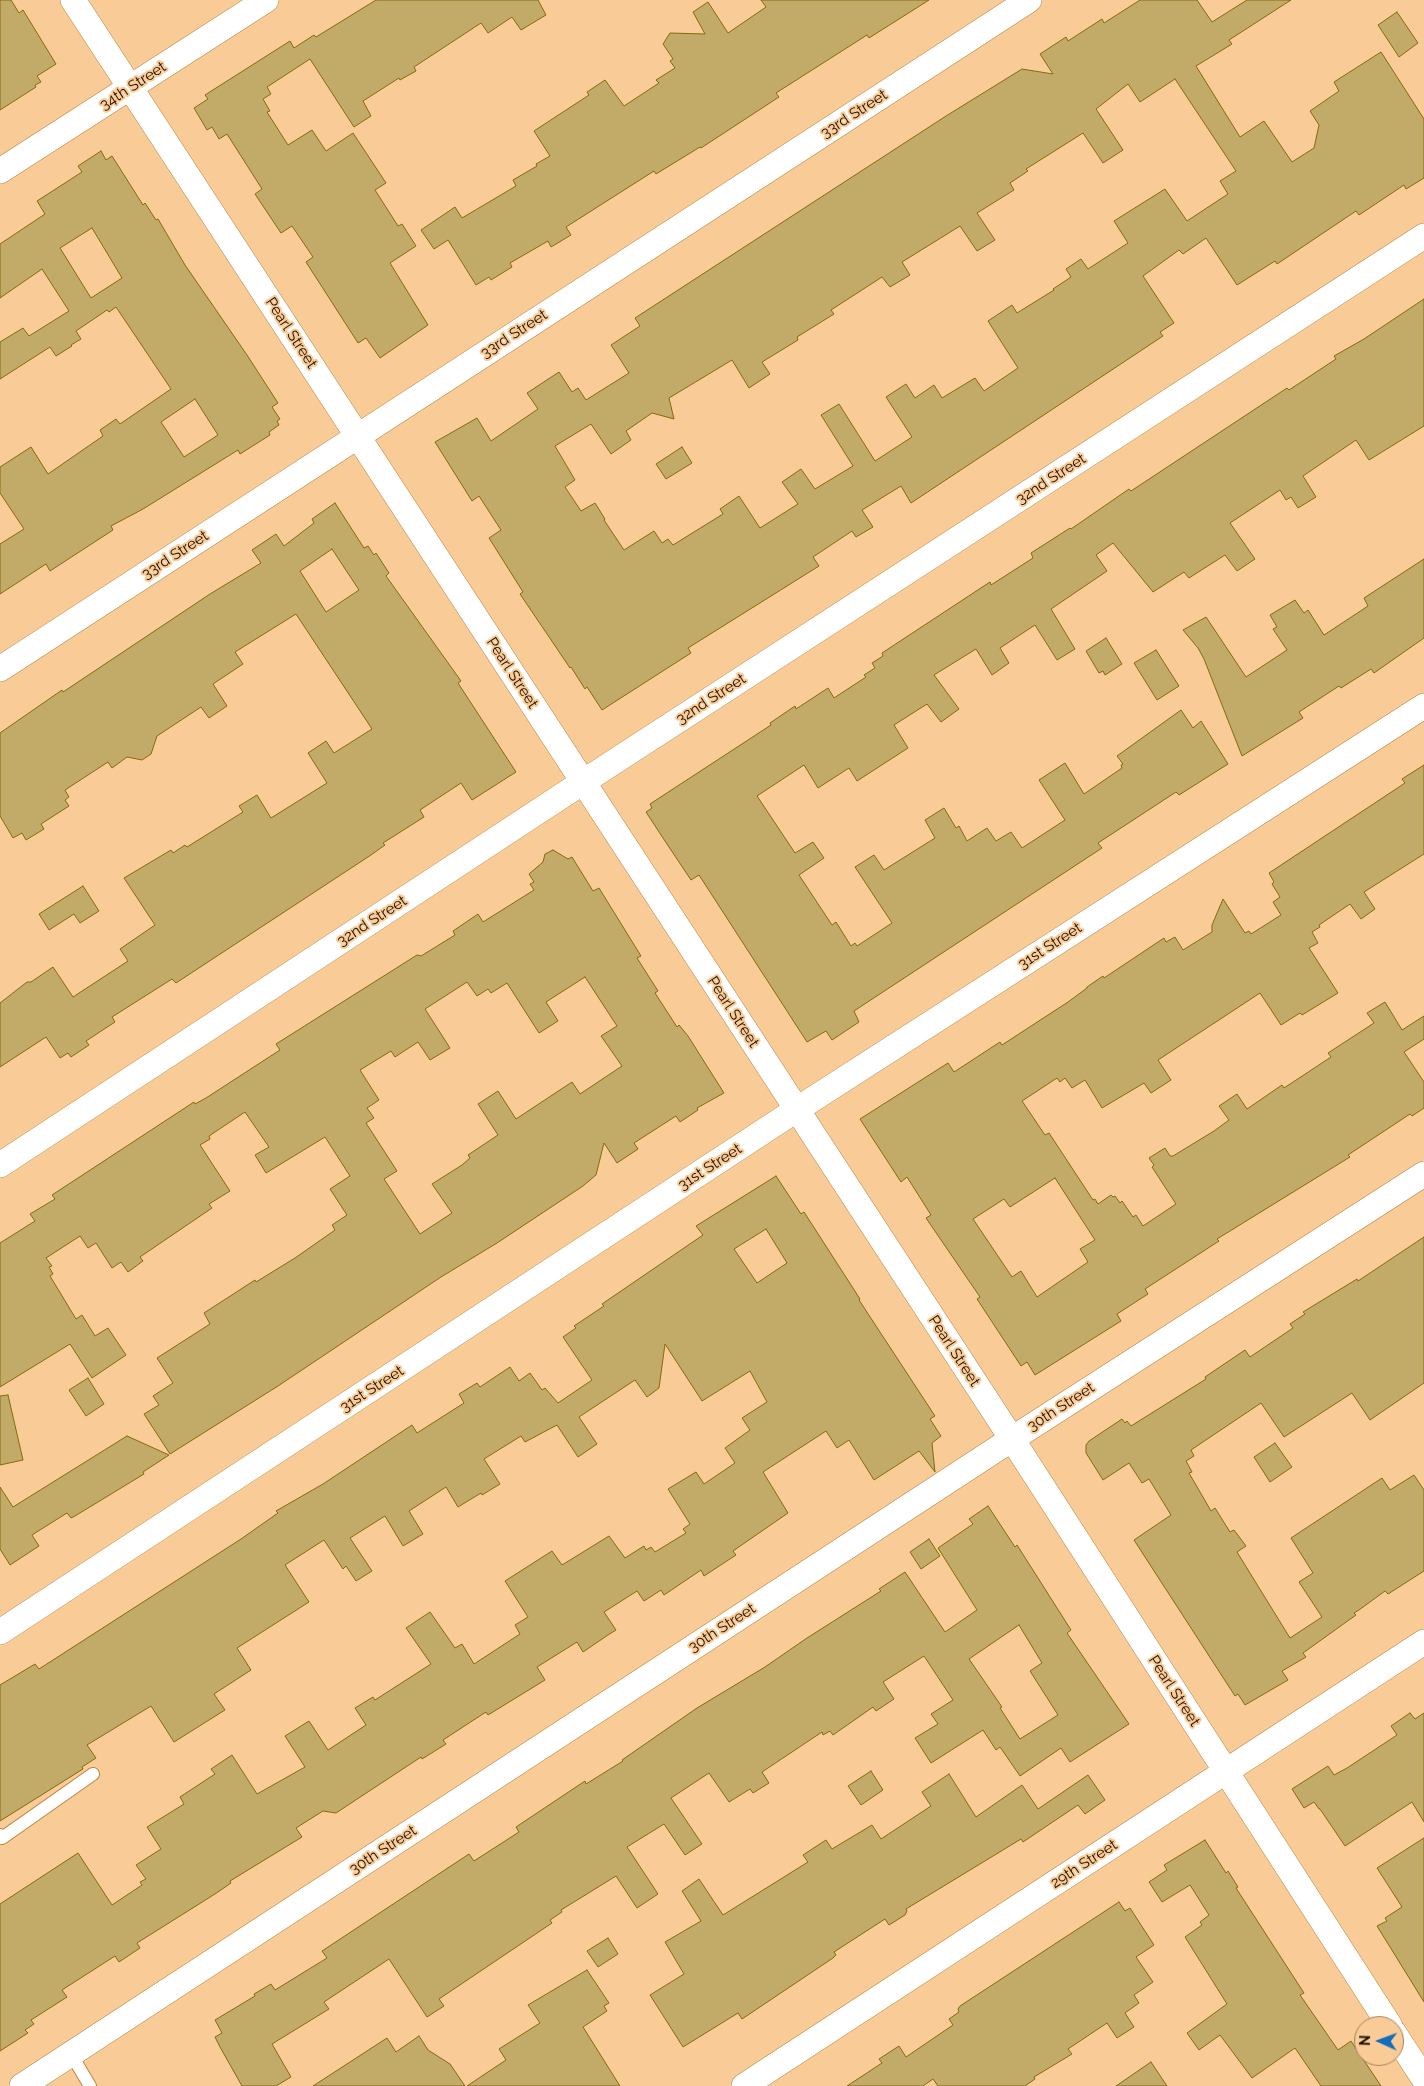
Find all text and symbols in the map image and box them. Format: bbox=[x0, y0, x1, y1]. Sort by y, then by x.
street label: 34th Street bbox=[96, 58, 170, 114]
street label: 33rd Street bbox=[817, 86, 891, 142]
street label: Pearl Street bbox=[261, 294, 321, 372]
street label: 33rd Street bbox=[477, 306, 551, 362]
street label: 32nd Street bbox=[1013, 450, 1089, 508]
street label: 33rd Street bbox=[138, 527, 212, 583]
street label: Pearl Street bbox=[482, 634, 542, 712]
street label: 32nd Street bbox=[673, 670, 749, 728]
street label: 32nd Street bbox=[334, 892, 410, 950]
street label: 31st Street bbox=[1015, 919, 1085, 973]
street label: Pearl Street bbox=[703, 973, 763, 1051]
street label: 31st Street bbox=[675, 1140, 745, 1194]
street label: Pearl Street bbox=[924, 1312, 984, 1390]
street label: 31st Street bbox=[337, 1362, 407, 1416]
street label: 30th Street bbox=[1024, 1379, 1098, 1435]
street label: 30th Street bbox=[685, 1600, 759, 1656]
street label: Pearl Street bbox=[1144, 1652, 1204, 1730]
street label: 30th Street bbox=[346, 1822, 420, 1878]
street label: 29th Street bbox=[1047, 1836, 1121, 1892]
north arrow bbox=[1354, 2016, 1404, 2066]
text: N bbox=[1357, 2035, 1373, 2046]

